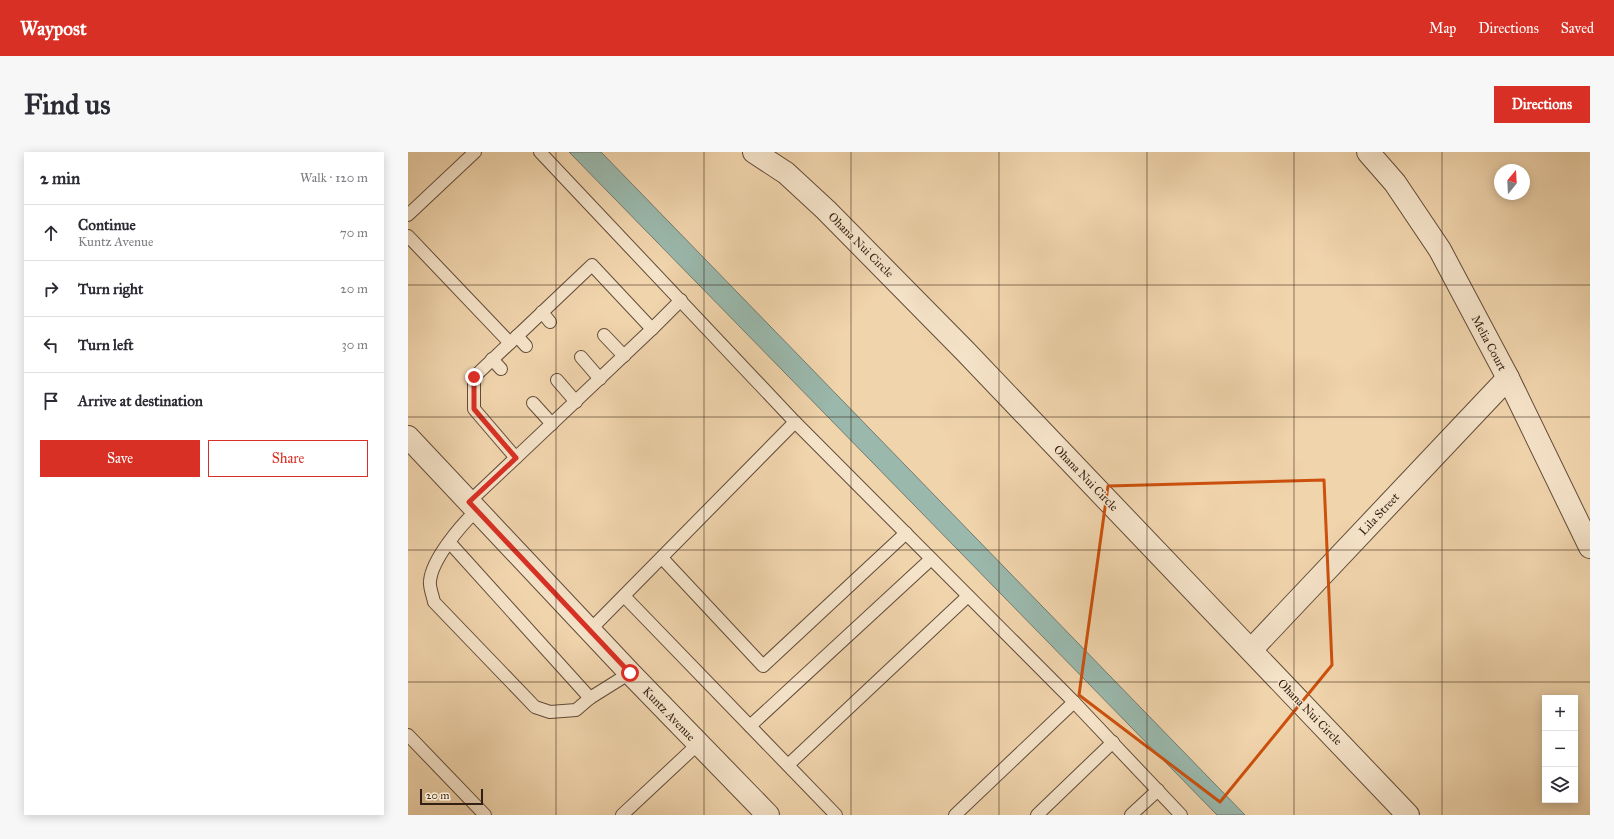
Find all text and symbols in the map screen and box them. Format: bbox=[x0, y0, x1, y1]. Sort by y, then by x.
text: Waypost bbox=[20, 17, 87, 40]
text: Map bbox=[1429, 20, 1456, 37]
text: Directions bbox=[1478, 20, 1539, 37]
text: Saved bbox=[1561, 20, 1594, 37]
button: Directions bbox=[1494, 86, 1590, 123]
text: Find us bbox=[24, 87, 110, 122]
north arrow bbox=[1494, 164, 1530, 200]
text: 2 min bbox=[40, 168, 80, 189]
text: Walk · 120 m bbox=[300, 170, 368, 186]
street label: Ohana Nui Circle bbox=[825, 209, 897, 281]
text: Continue bbox=[78, 216, 136, 234]
icon: ahead bbox=[40, 222, 62, 244]
text: 70 m bbox=[340, 225, 368, 241]
text: Kuntz Avenue bbox=[78, 234, 153, 250]
icon: right bbox=[40, 278, 62, 300]
text: Turn right bbox=[78, 280, 143, 298]
text: 20 m bbox=[340, 281, 368, 297]
street label: Melia Court bbox=[1469, 313, 1510, 374]
icon: left bbox=[40, 334, 62, 356]
text: Turn left bbox=[78, 336, 134, 354]
text: 30 m bbox=[342, 337, 368, 353]
route end bbox=[465, 368, 483, 386]
icon: arrive bbox=[40, 390, 62, 412]
text: Arrive at destination bbox=[78, 392, 203, 410]
button: Save bbox=[40, 440, 200, 477]
button: Share bbox=[208, 440, 368, 477]
street label: Ohana Nui Circle bbox=[1051, 442, 1121, 514]
street label: Lila Street bbox=[1356, 489, 1403, 538]
route start bbox=[621, 664, 639, 682]
street label: Ohana Nui Circle bbox=[1275, 676, 1345, 748]
street label: Kuntz Avenue bbox=[640, 684, 698, 744]
map controls bbox=[1542, 695, 1578, 803]
button: + bbox=[1542, 695, 1578, 731]
button: − bbox=[1542, 731, 1578, 767]
button: layers bbox=[1542, 767, 1578, 803]
scale bar bbox=[420, 787, 483, 806]
text: 20 m bbox=[426, 789, 449, 802]

